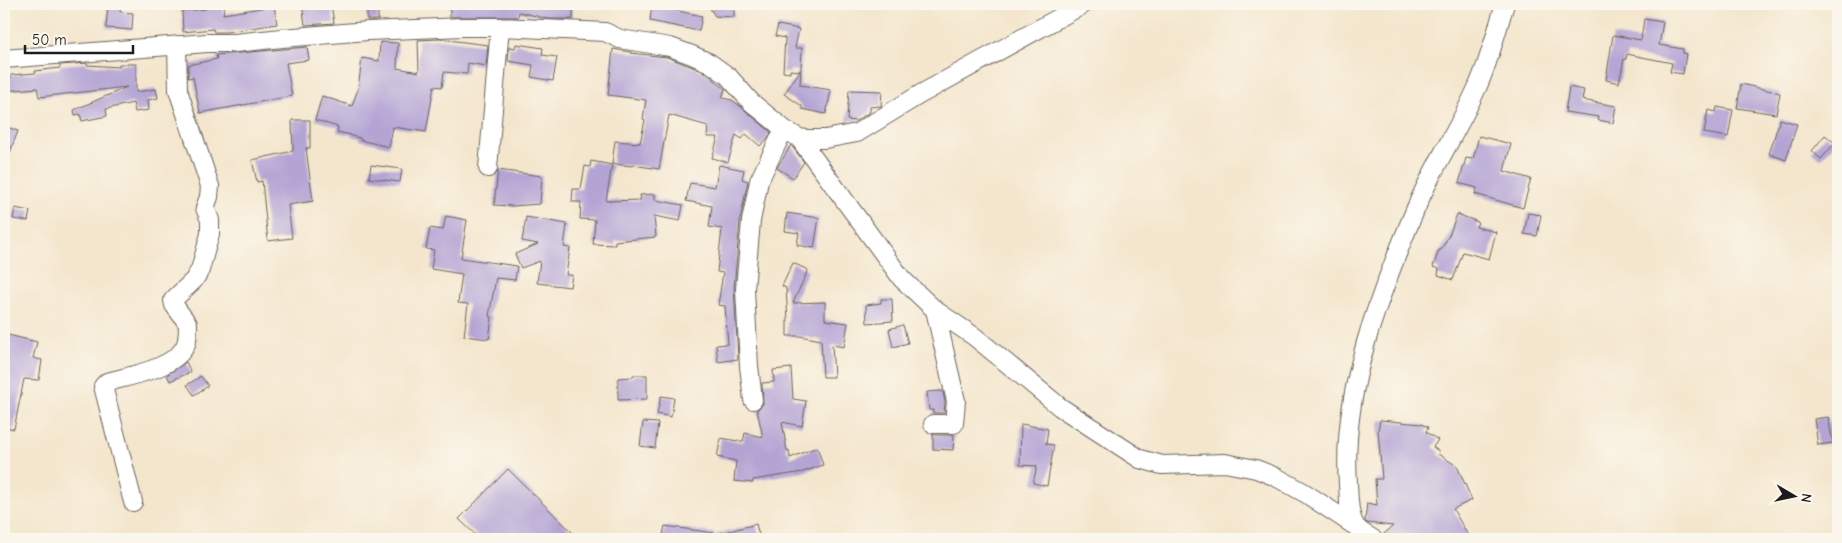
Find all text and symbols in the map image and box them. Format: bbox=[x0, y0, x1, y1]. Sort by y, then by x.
scale bar bbox=[25, 22, 132, 54]
text: 50 m bbox=[32, 31, 67, 49]
north arrow bbox=[1770, 470, 1820, 520]
text: N bbox=[1797, 492, 1815, 504]

